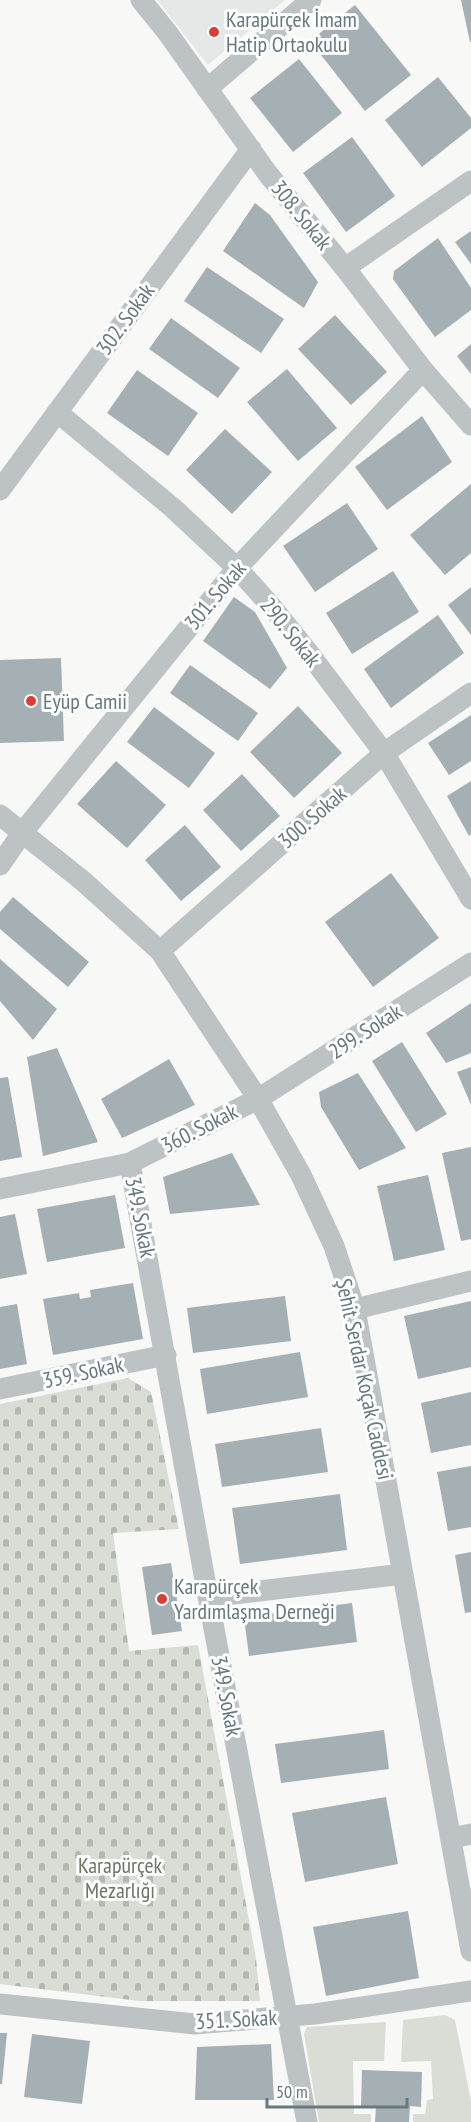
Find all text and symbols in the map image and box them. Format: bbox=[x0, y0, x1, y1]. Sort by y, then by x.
place label: Karapürçek İmam Hatip Ortaokulu bbox=[226, 5, 357, 58]
marker: Karapürçek İmam Hatip Ortaokulu bbox=[207, 25, 221, 39]
street label: 308. Sokak bbox=[265, 174, 339, 256]
street label: 302. Sokak bbox=[90, 277, 161, 360]
street label: 301. Sokak bbox=[178, 554, 252, 635]
street label: 290. Sokak bbox=[254, 591, 328, 673]
place label: Eyüp Camii bbox=[43, 687, 127, 715]
marker: Eyüp Camii bbox=[24, 694, 38, 708]
street label: 300. Sokak bbox=[272, 779, 352, 854]
street label: 299. Sokak bbox=[323, 997, 407, 1065]
street label: 360. Sokak bbox=[156, 1097, 242, 1159]
street label: 349. Sokak bbox=[119, 1174, 163, 1260]
street label: Şehit Serdar Koçak Caddesi bbox=[330, 1276, 400, 1482]
street label: 359. Sokak bbox=[40, 1350, 126, 1394]
place label: Karapürçek Yardımlaşma Derneği bbox=[174, 1572, 335, 1625]
marker: Karapürçek Yardımlaşma Derneği bbox=[155, 1592, 169, 1606]
street label: 349. Sokak bbox=[205, 1653, 249, 1739]
park label: Karapürçek Mezarlığı bbox=[78, 1851, 163, 1904]
street label: 351. Sokak bbox=[195, 2003, 278, 2035]
scale bar bbox=[267, 2071, 406, 2109]
text: 50 m bbox=[276, 2080, 308, 2103]

